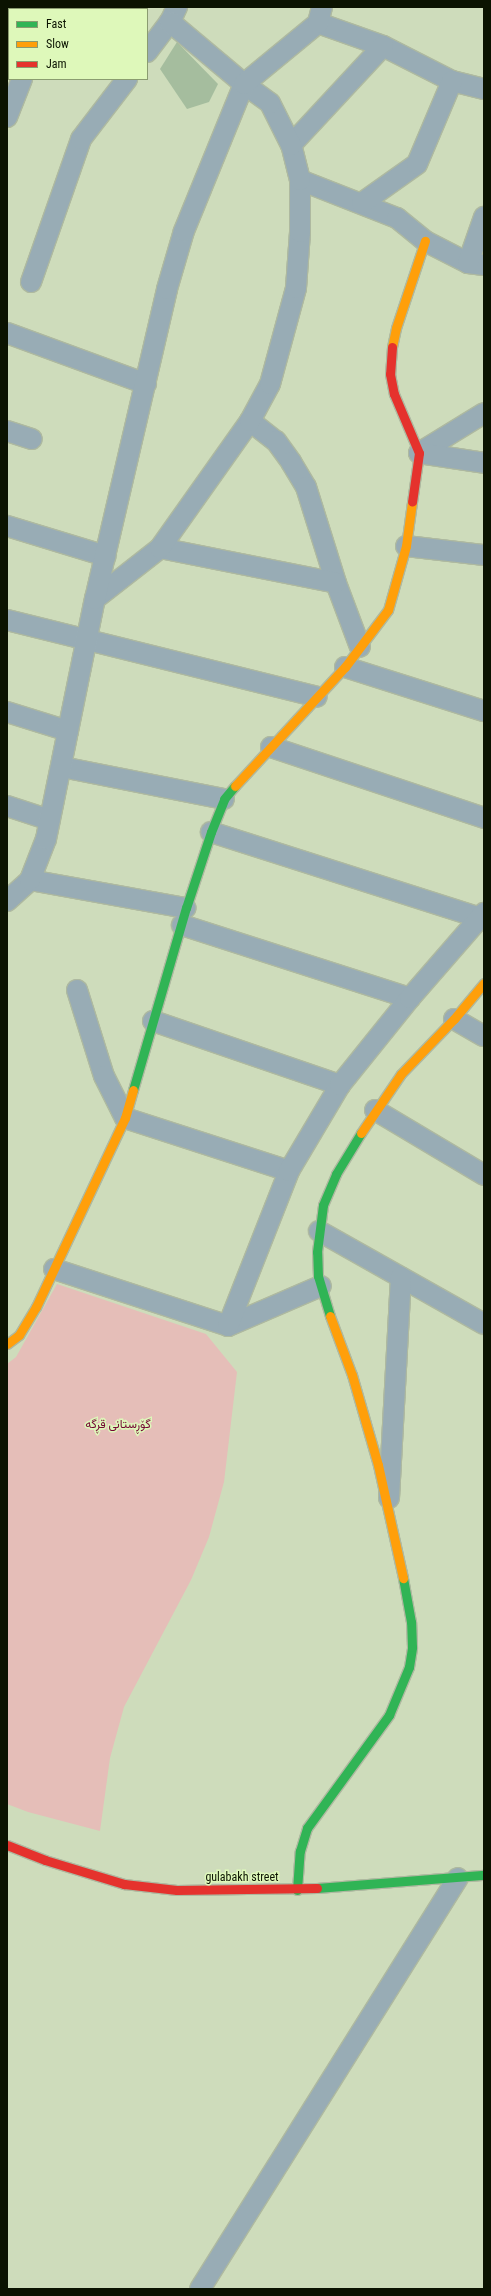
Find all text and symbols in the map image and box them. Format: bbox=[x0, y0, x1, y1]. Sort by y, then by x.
legend bbox=[8, 8, 148, 80]
text: Fast bbox=[46, 17, 66, 31]
text: Slow bbox=[46, 37, 69, 51]
text: Jam bbox=[46, 57, 67, 71]
park label: گۆڕستانی قڕگە bbox=[85, 1418, 151, 1432]
street label: gulabakh street bbox=[205, 1871, 279, 1885]

